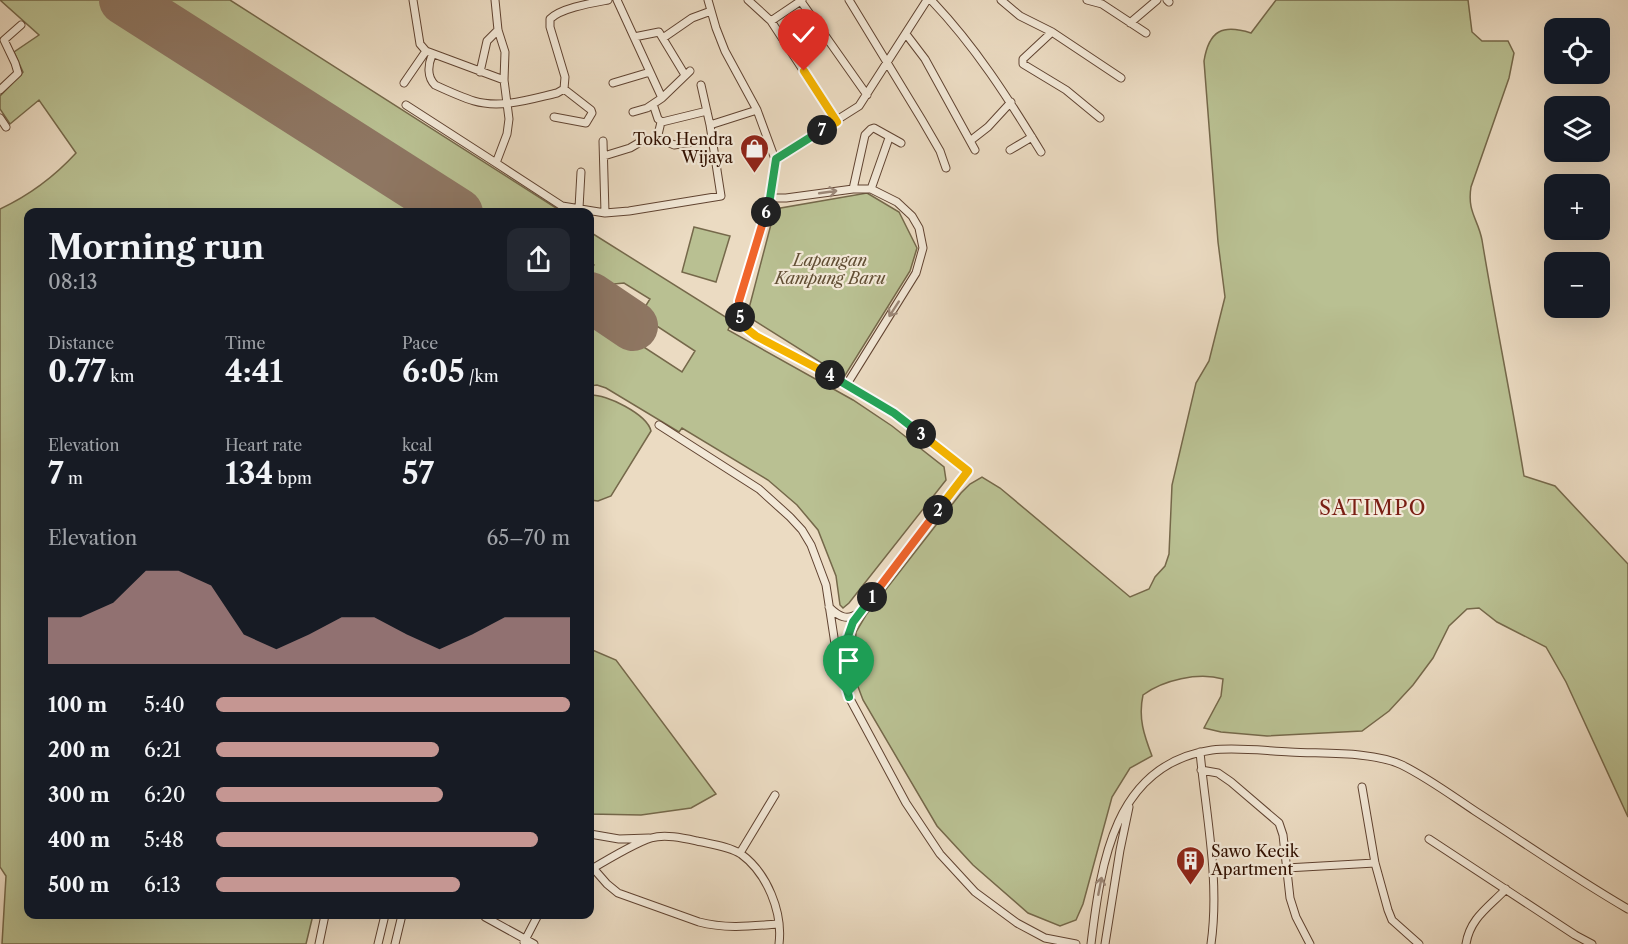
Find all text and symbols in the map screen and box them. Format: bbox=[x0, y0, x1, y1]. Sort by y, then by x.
pin bbox=[778, 9, 829, 71]
icon: check bbox=[787, 18, 820, 51]
map controls bbox=[1544, 18, 1610, 318]
button: locate bbox=[1544, 18, 1610, 84]
button: layers bbox=[1544, 96, 1610, 162]
pin: 7 bbox=[807, 115, 837, 145]
text: 7 bbox=[818, 120, 826, 140]
place label: Toko Hendra Wijaya bbox=[633, 129, 734, 167]
shop icon: Toko Hendra Wijaya bbox=[738, 132, 770, 174]
button: + bbox=[1544, 174, 1610, 240]
one-way arrow bbox=[818, 187, 838, 198]
pin: 6 bbox=[751, 197, 781, 227]
text: 6 bbox=[761, 202, 771, 222]
text: Morning run bbox=[48, 227, 264, 268]
button: share bbox=[507, 228, 570, 291]
park label: Lapangan Kampung Baru bbox=[773, 250, 886, 288]
button: − bbox=[1544, 252, 1610, 318]
text: 08:13 bbox=[48, 270, 98, 294]
one-way arrow bbox=[888, 300, 901, 317]
pin: 5 bbox=[725, 302, 755, 332]
text: 5 bbox=[736, 307, 744, 327]
text: Distance bbox=[48, 333, 114, 353]
text: Time bbox=[225, 333, 265, 353]
text: Pace bbox=[402, 333, 438, 353]
text: 0.77 bbox=[48, 353, 106, 390]
text: 4:41 bbox=[225, 353, 283, 390]
text: 6:05 bbox=[402, 353, 465, 390]
pin: 4 bbox=[815, 360, 845, 390]
text: 4 bbox=[825, 365, 835, 385]
text: km bbox=[106, 366, 134, 386]
text: /km bbox=[465, 366, 499, 386]
pin: 3 bbox=[906, 419, 936, 449]
text: 3 bbox=[916, 424, 926, 444]
text: Elevation bbox=[48, 435, 119, 455]
text: Heart rate bbox=[225, 435, 302, 455]
text: kcal bbox=[402, 435, 432, 455]
text: 7 bbox=[48, 455, 64, 492]
text: 134 bbox=[225, 455, 273, 492]
text: 57 bbox=[402, 455, 434, 492]
text: m bbox=[64, 468, 83, 488]
text: bpm bbox=[273, 468, 312, 488]
pin: 2 bbox=[923, 495, 953, 525]
district label: SATIMPO bbox=[1319, 496, 1427, 520]
text: 2 bbox=[933, 500, 943, 520]
text: Elevation bbox=[48, 526, 137, 550]
text: 65–70 m bbox=[487, 526, 570, 550]
pin: 1 bbox=[857, 582, 887, 612]
text: 1 bbox=[868, 587, 876, 607]
pin bbox=[823, 635, 874, 697]
icon: arrive bbox=[832, 644, 865, 677]
text: 100 m bbox=[48, 693, 107, 717]
text: 5:40 bbox=[144, 693, 185, 717]
text: 200 m bbox=[48, 738, 110, 762]
text: 6:21 bbox=[144, 738, 181, 762]
text: 300 m bbox=[48, 783, 110, 807]
text: 6:20 bbox=[144, 783, 186, 807]
text: 400 m bbox=[48, 828, 110, 852]
text: 5:48 bbox=[144, 828, 184, 852]
place label: Sawo Kecik Apartment bbox=[1210, 841, 1300, 879]
building icon: Sawo Kecik Apartment bbox=[1174, 844, 1206, 886]
text: 500 m bbox=[48, 873, 109, 897]
text: 6:13 bbox=[144, 873, 181, 897]
one-way arrow bbox=[1095, 877, 1106, 897]

